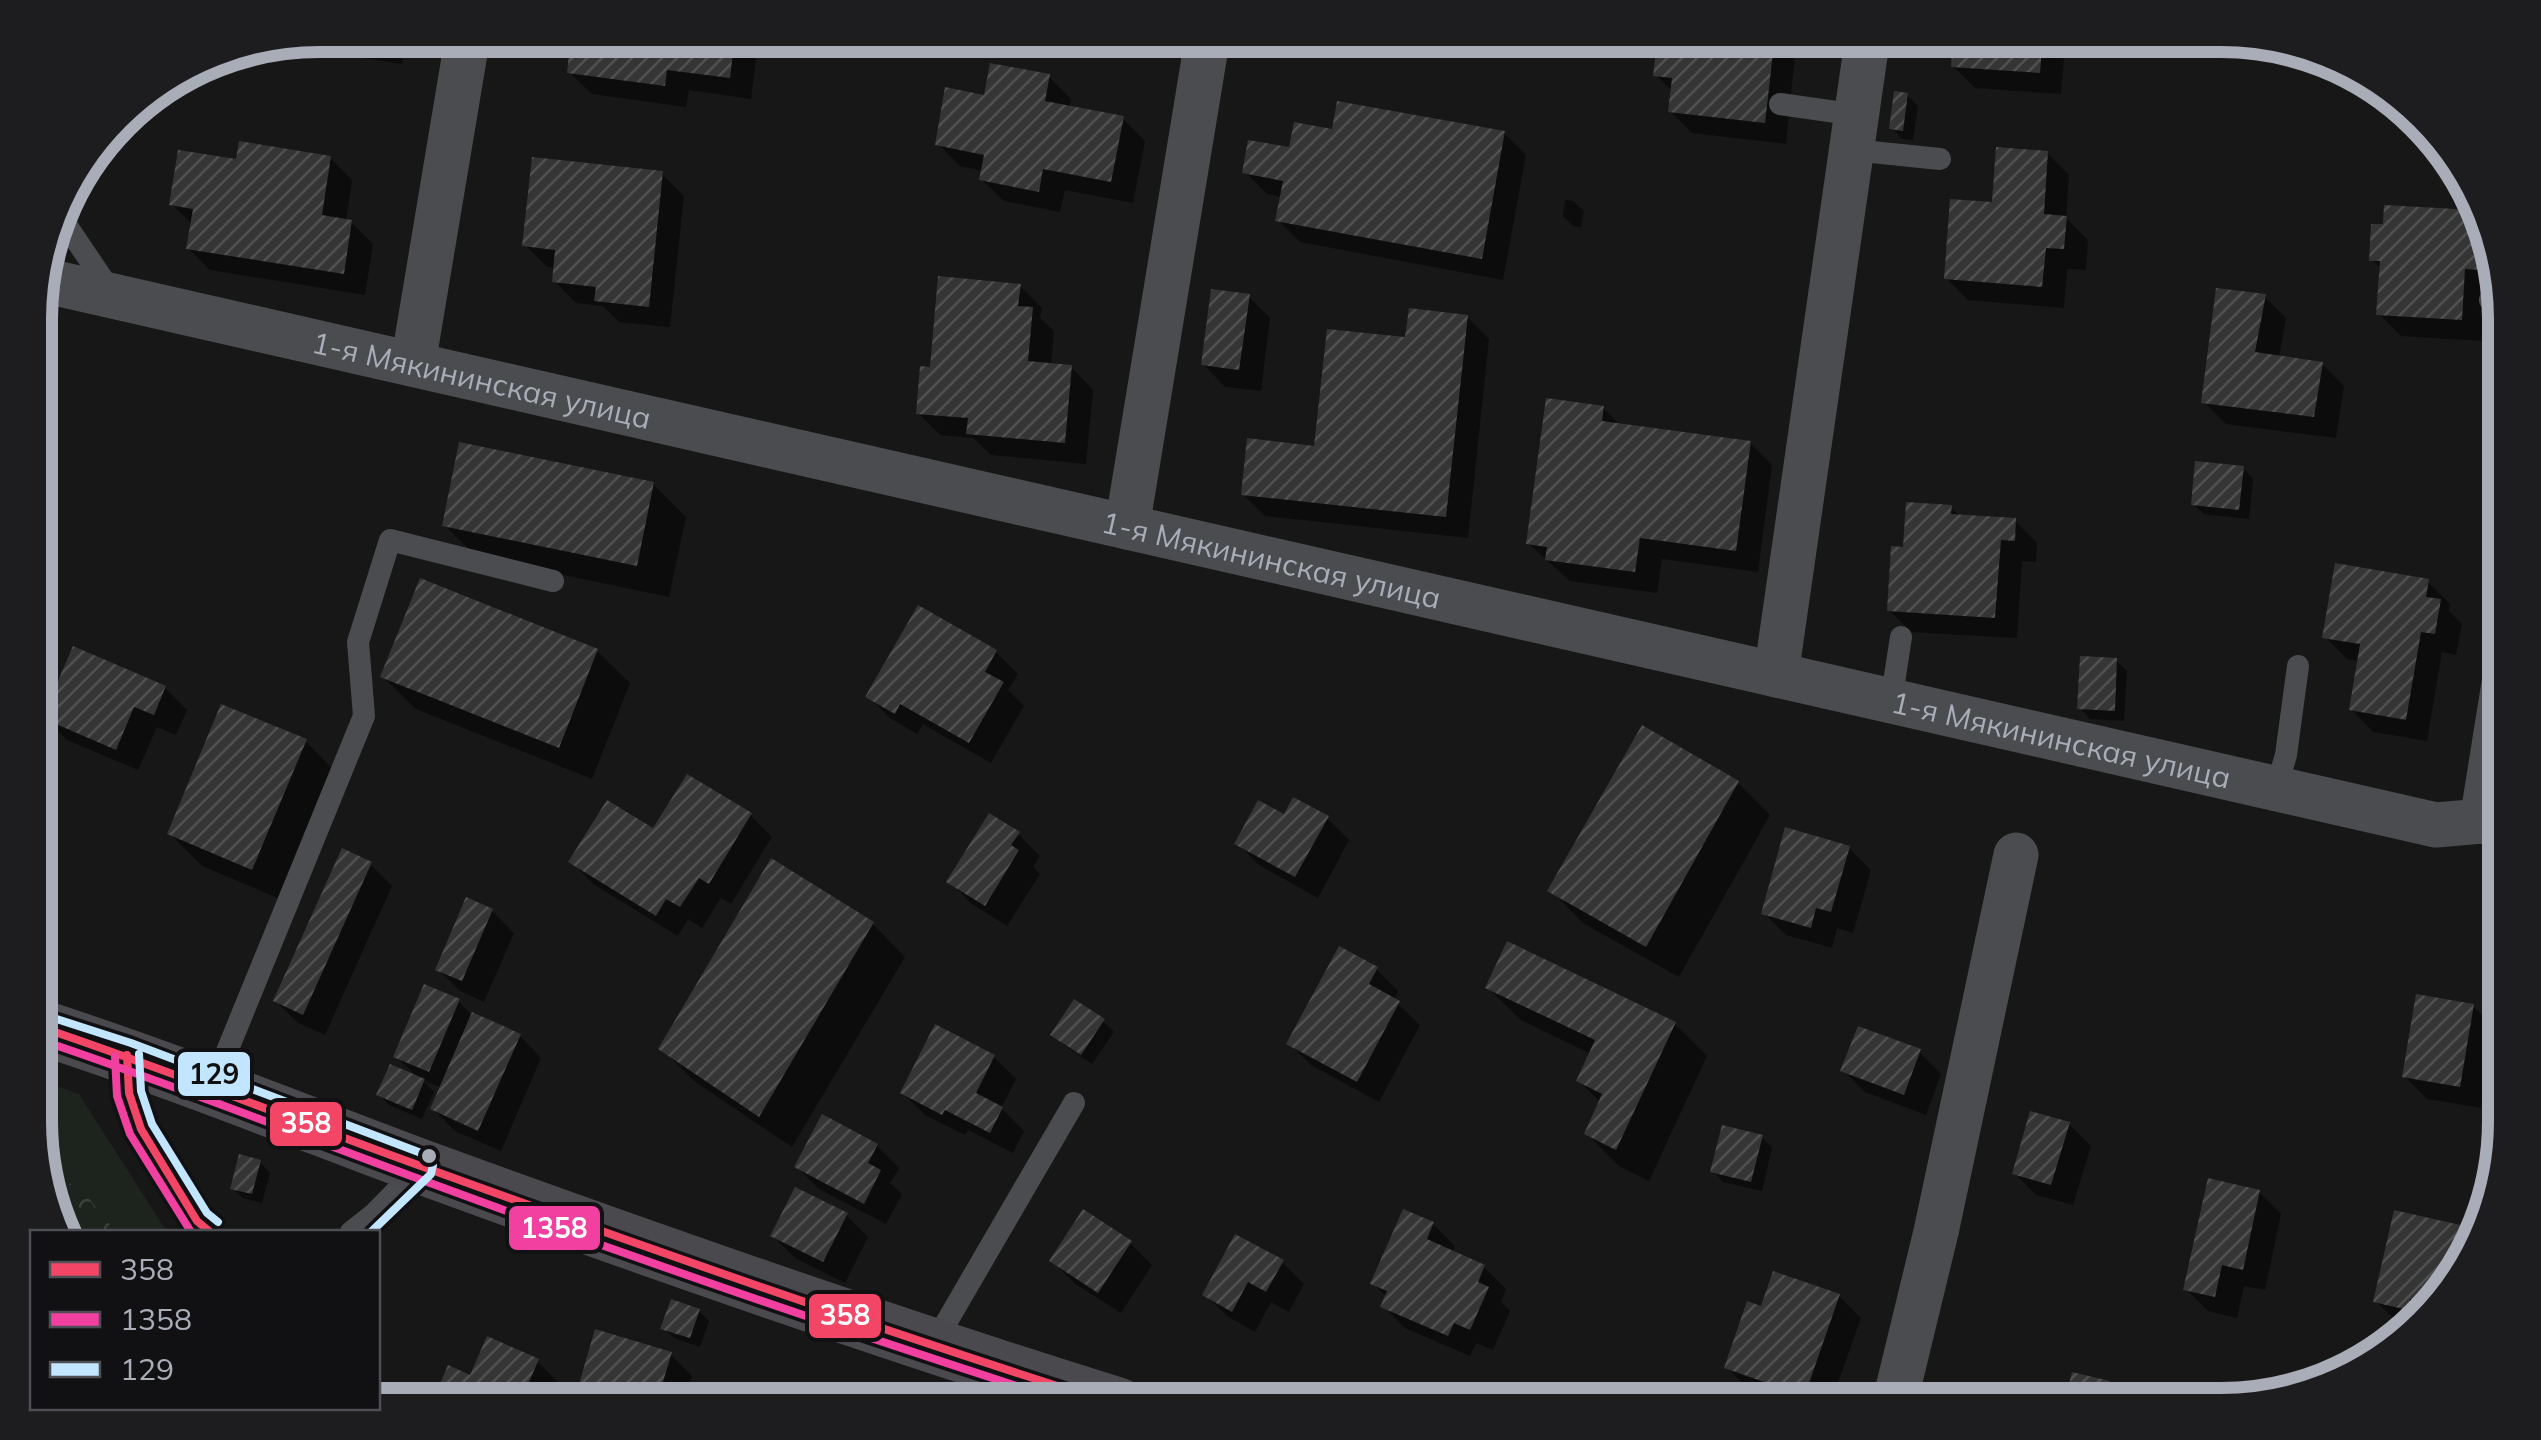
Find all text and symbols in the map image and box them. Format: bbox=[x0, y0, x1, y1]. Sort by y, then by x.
street label: 1-я Мякининская улица bbox=[308, 323, 655, 437]
street label: 1-я Мякининская улица bbox=[1098, 503, 1445, 617]
street label: 1-я Мякининская улица bbox=[1888, 683, 2234, 797]
line badge: 129 bbox=[176, 1050, 252, 1098]
text: 129 bbox=[189, 1056, 239, 1091]
line badge: 358 bbox=[268, 1100, 344, 1148]
text: 358 bbox=[281, 1105, 331, 1140]
unlabelled marker bbox=[419, 1146, 439, 1166]
line badge: 1358 bbox=[507, 1204, 602, 1252]
text: 1358 bbox=[520, 1210, 588, 1245]
legend bbox=[30, 1230, 380, 1410]
text: 358 bbox=[120, 1250, 174, 1288]
line badge: 358 bbox=[807, 1292, 883, 1340]
text: 358 bbox=[820, 1297, 870, 1332]
text: 1358 bbox=[120, 1300, 192, 1338]
text: 129 bbox=[120, 1350, 174, 1388]

